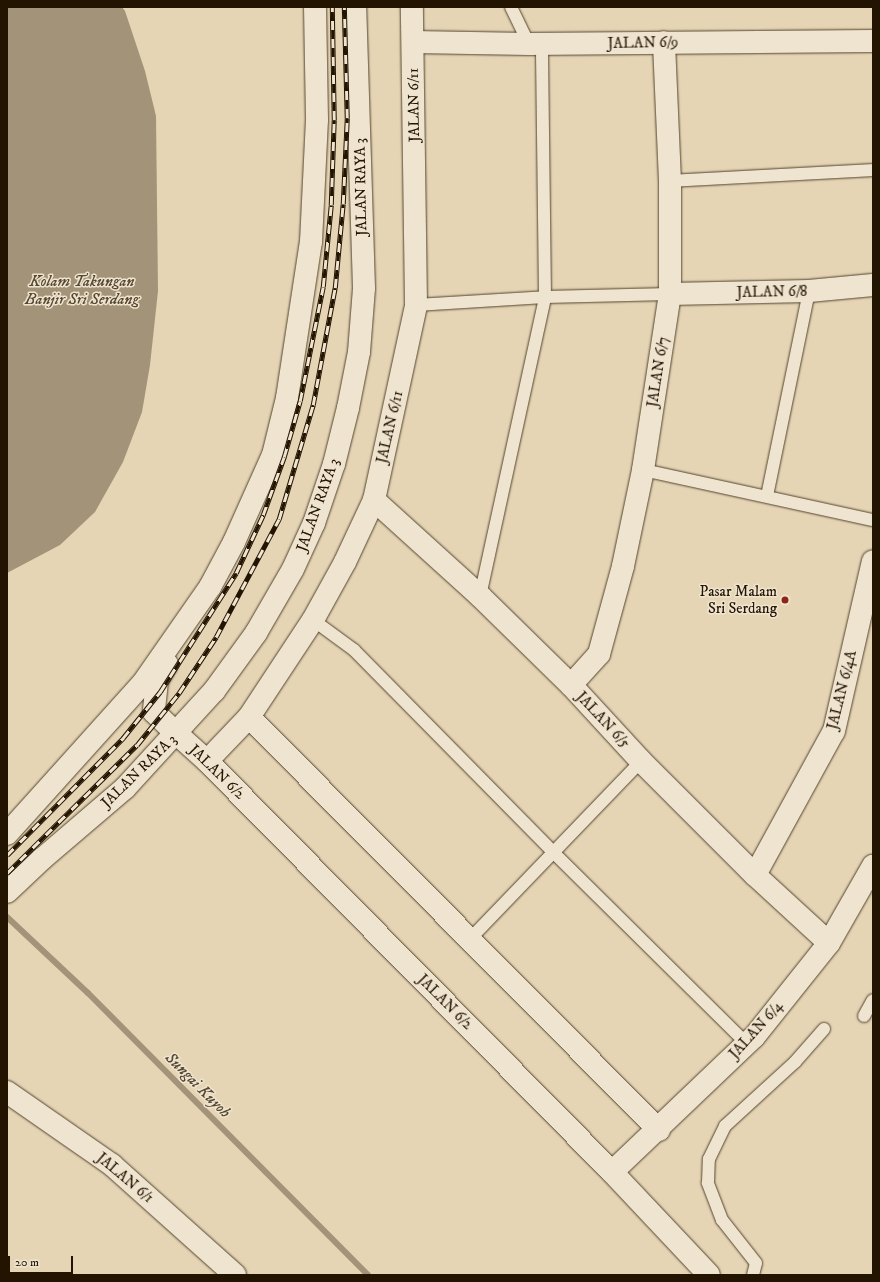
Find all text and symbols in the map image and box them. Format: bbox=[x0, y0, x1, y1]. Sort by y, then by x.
street label: JALAN 6/9 bbox=[607, 33, 679, 53]
street label: JALAN 6/11 bbox=[404, 68, 424, 142]
street label: JALAN RAYA 3 bbox=[351, 138, 371, 236]
water label: Kolam Takungan Banjir Sri Serdang bbox=[25, 271, 139, 309]
street label: JALAN 6/8 bbox=[736, 282, 808, 302]
street label: JALAN 6/7 bbox=[644, 335, 672, 409]
street label: JALAN 6/11 bbox=[373, 389, 407, 465]
street label: JALAN RAYA 3 bbox=[293, 456, 343, 554]
place label: Pasar Malam Sri Serdang bbox=[700, 582, 777, 617]
marker: Pasar Malam Sri Serdang bbox=[780, 595, 790, 605]
street label: JALAN 6/4A bbox=[823, 648, 861, 732]
street label: JALAN 6/5 bbox=[572, 688, 634, 752]
street label: JALAN RAYA 3 bbox=[97, 730, 181, 812]
street label: JALAN 6/2 bbox=[185, 741, 249, 803]
street label: JALAN 6/2 bbox=[414, 971, 476, 1033]
street label: JALAN 6/4 bbox=[725, 997, 787, 1063]
water label: Sungai Kuyoh bbox=[161, 1048, 235, 1122]
street label: JALAN 6/1 bbox=[93, 1149, 157, 1207]
scale bar bbox=[10, 1248, 75, 1274]
text: 20 m bbox=[15, 1255, 39, 1270]

